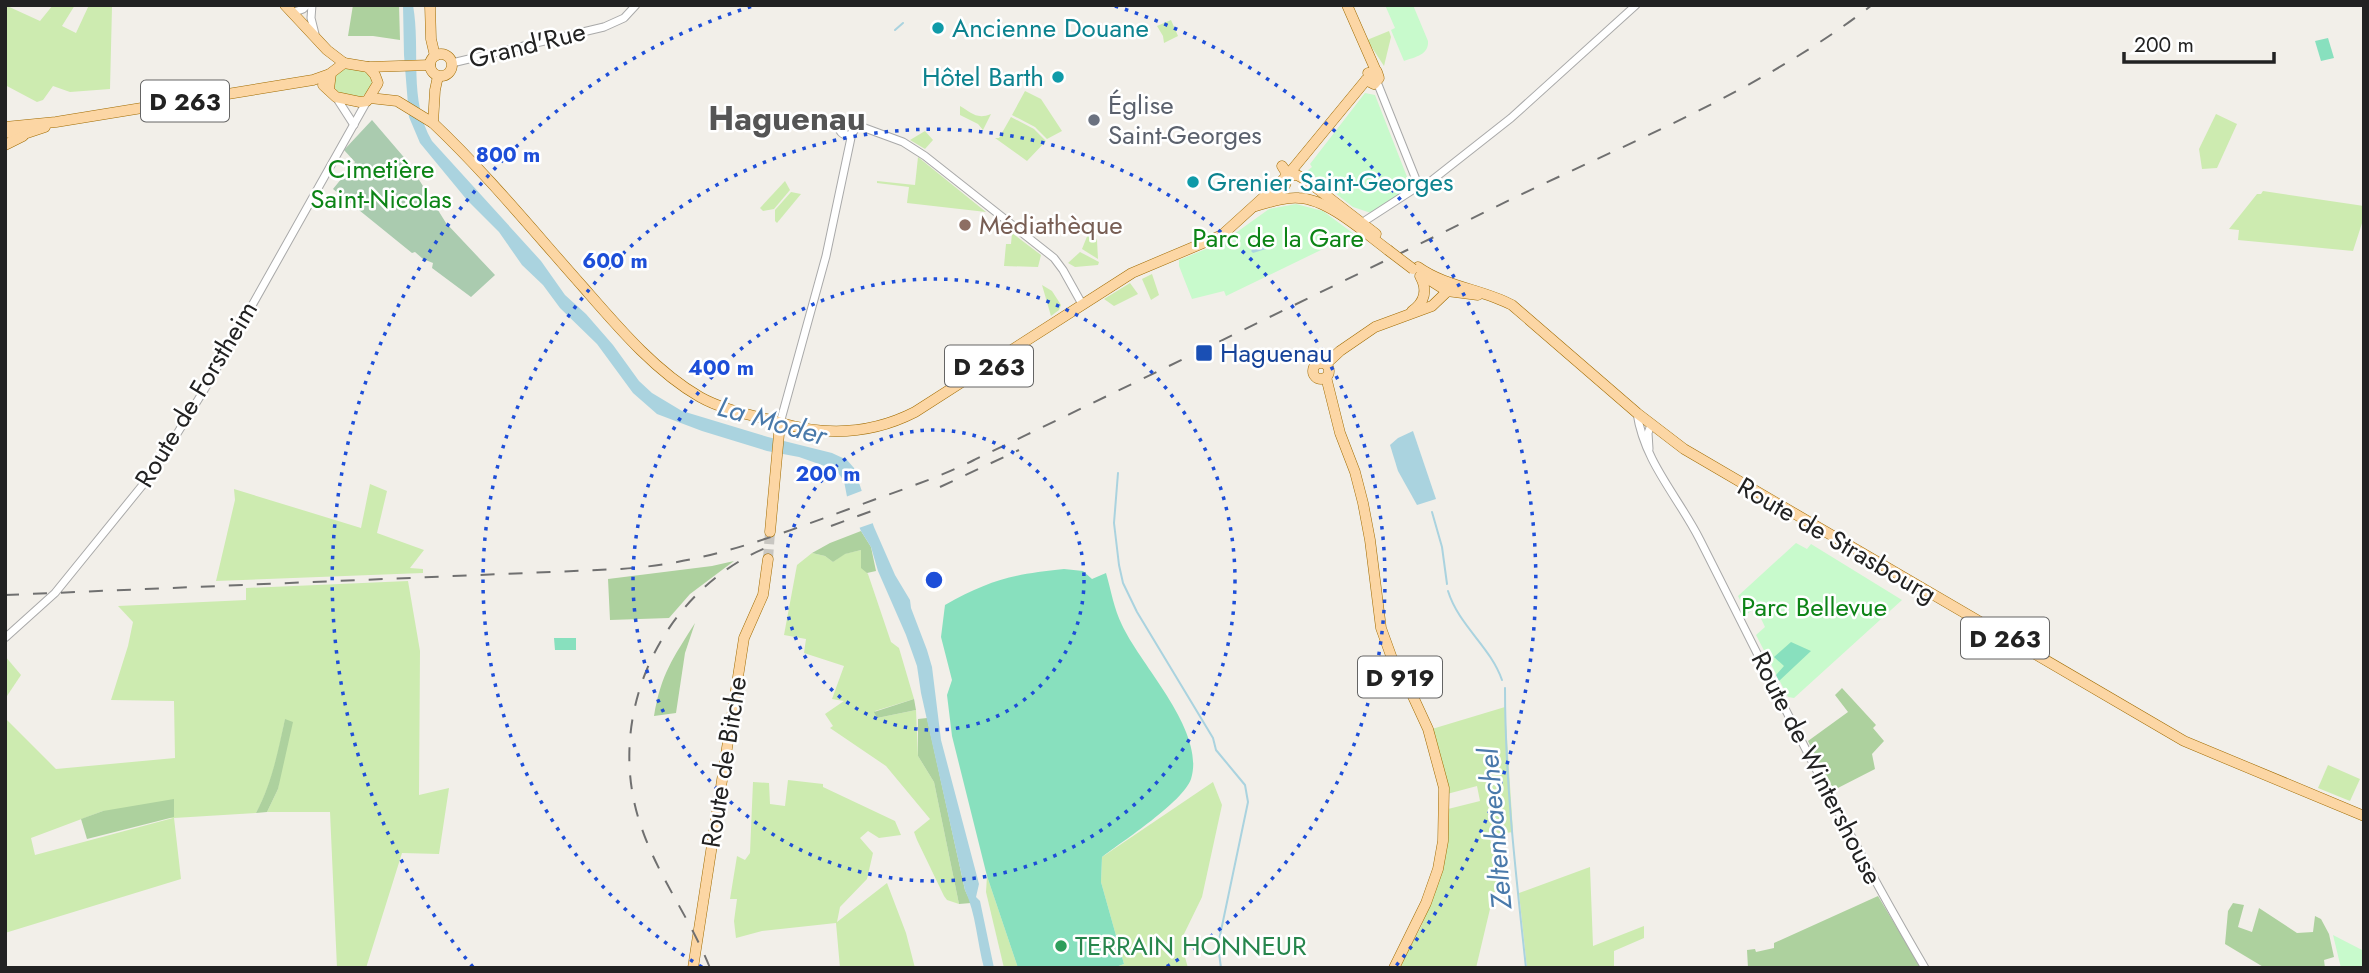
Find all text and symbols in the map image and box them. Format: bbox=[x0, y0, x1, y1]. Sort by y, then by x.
place label: Ancienne Douane bbox=[952, 9, 1149, 47]
street label: Grand'Rue bbox=[465, 12, 589, 78]
marker: Ancienne Douane bbox=[930, 20, 946, 36]
scale bar bbox=[2124, 21, 2274, 65]
text: 200 m bbox=[2134, 30, 2194, 60]
place label: Hôtel Barth bbox=[922, 58, 1044, 96]
marker: Hôtel Barth bbox=[1050, 69, 1066, 85]
road number: D 263 bbox=[141, 80, 229, 122]
place label: Église Saint-Georges bbox=[1108, 86, 1262, 154]
district label: Haguenau bbox=[708, 95, 866, 142]
marker: Église Saint-Georges bbox=[1086, 112, 1102, 128]
text: 800 m bbox=[476, 140, 540, 170]
park label: Cimetière Saint-Nicolas bbox=[310, 150, 452, 218]
place label: Grenier Saint-Georges bbox=[1207, 163, 1453, 201]
marker: Grenier Saint-Georges bbox=[1185, 174, 1201, 190]
place label: Médiathèque bbox=[979, 206, 1123, 244]
marker: Médiathèque bbox=[957, 217, 973, 233]
park label: Parc de la Gare bbox=[1192, 219, 1364, 257]
text: 600 m bbox=[582, 246, 648, 276]
street label: Route de Forstheim bbox=[125, 293, 267, 495]
place label: Haguenau bbox=[1220, 334, 1333, 372]
marker: Haguenau bbox=[1194, 343, 1214, 363]
road number: D 263 bbox=[945, 346, 1033, 386]
text: 400 m bbox=[688, 353, 754, 383]
water label: La Moder bbox=[713, 386, 833, 457]
text: 200 m bbox=[795, 459, 861, 489]
street label: Route de Strasbourg bbox=[1730, 467, 1944, 613]
centre of rings bbox=[922, 568, 946, 592]
park label: Parc Bellevue bbox=[1741, 588, 1887, 626]
road number: D 263 bbox=[1961, 618, 2049, 658]
street label: Route de Wintershouse bbox=[1742, 645, 1892, 891]
road number: D 919 bbox=[1358, 656, 1442, 698]
street label: Route de Bitche bbox=[692, 674, 756, 850]
water label: Zeltenbaechel bbox=[1467, 745, 1523, 912]
place label: TERRAIN HONNEUR bbox=[1075, 927, 1307, 965]
marker: TERRAIN HONNEUR bbox=[1053, 938, 1069, 954]

